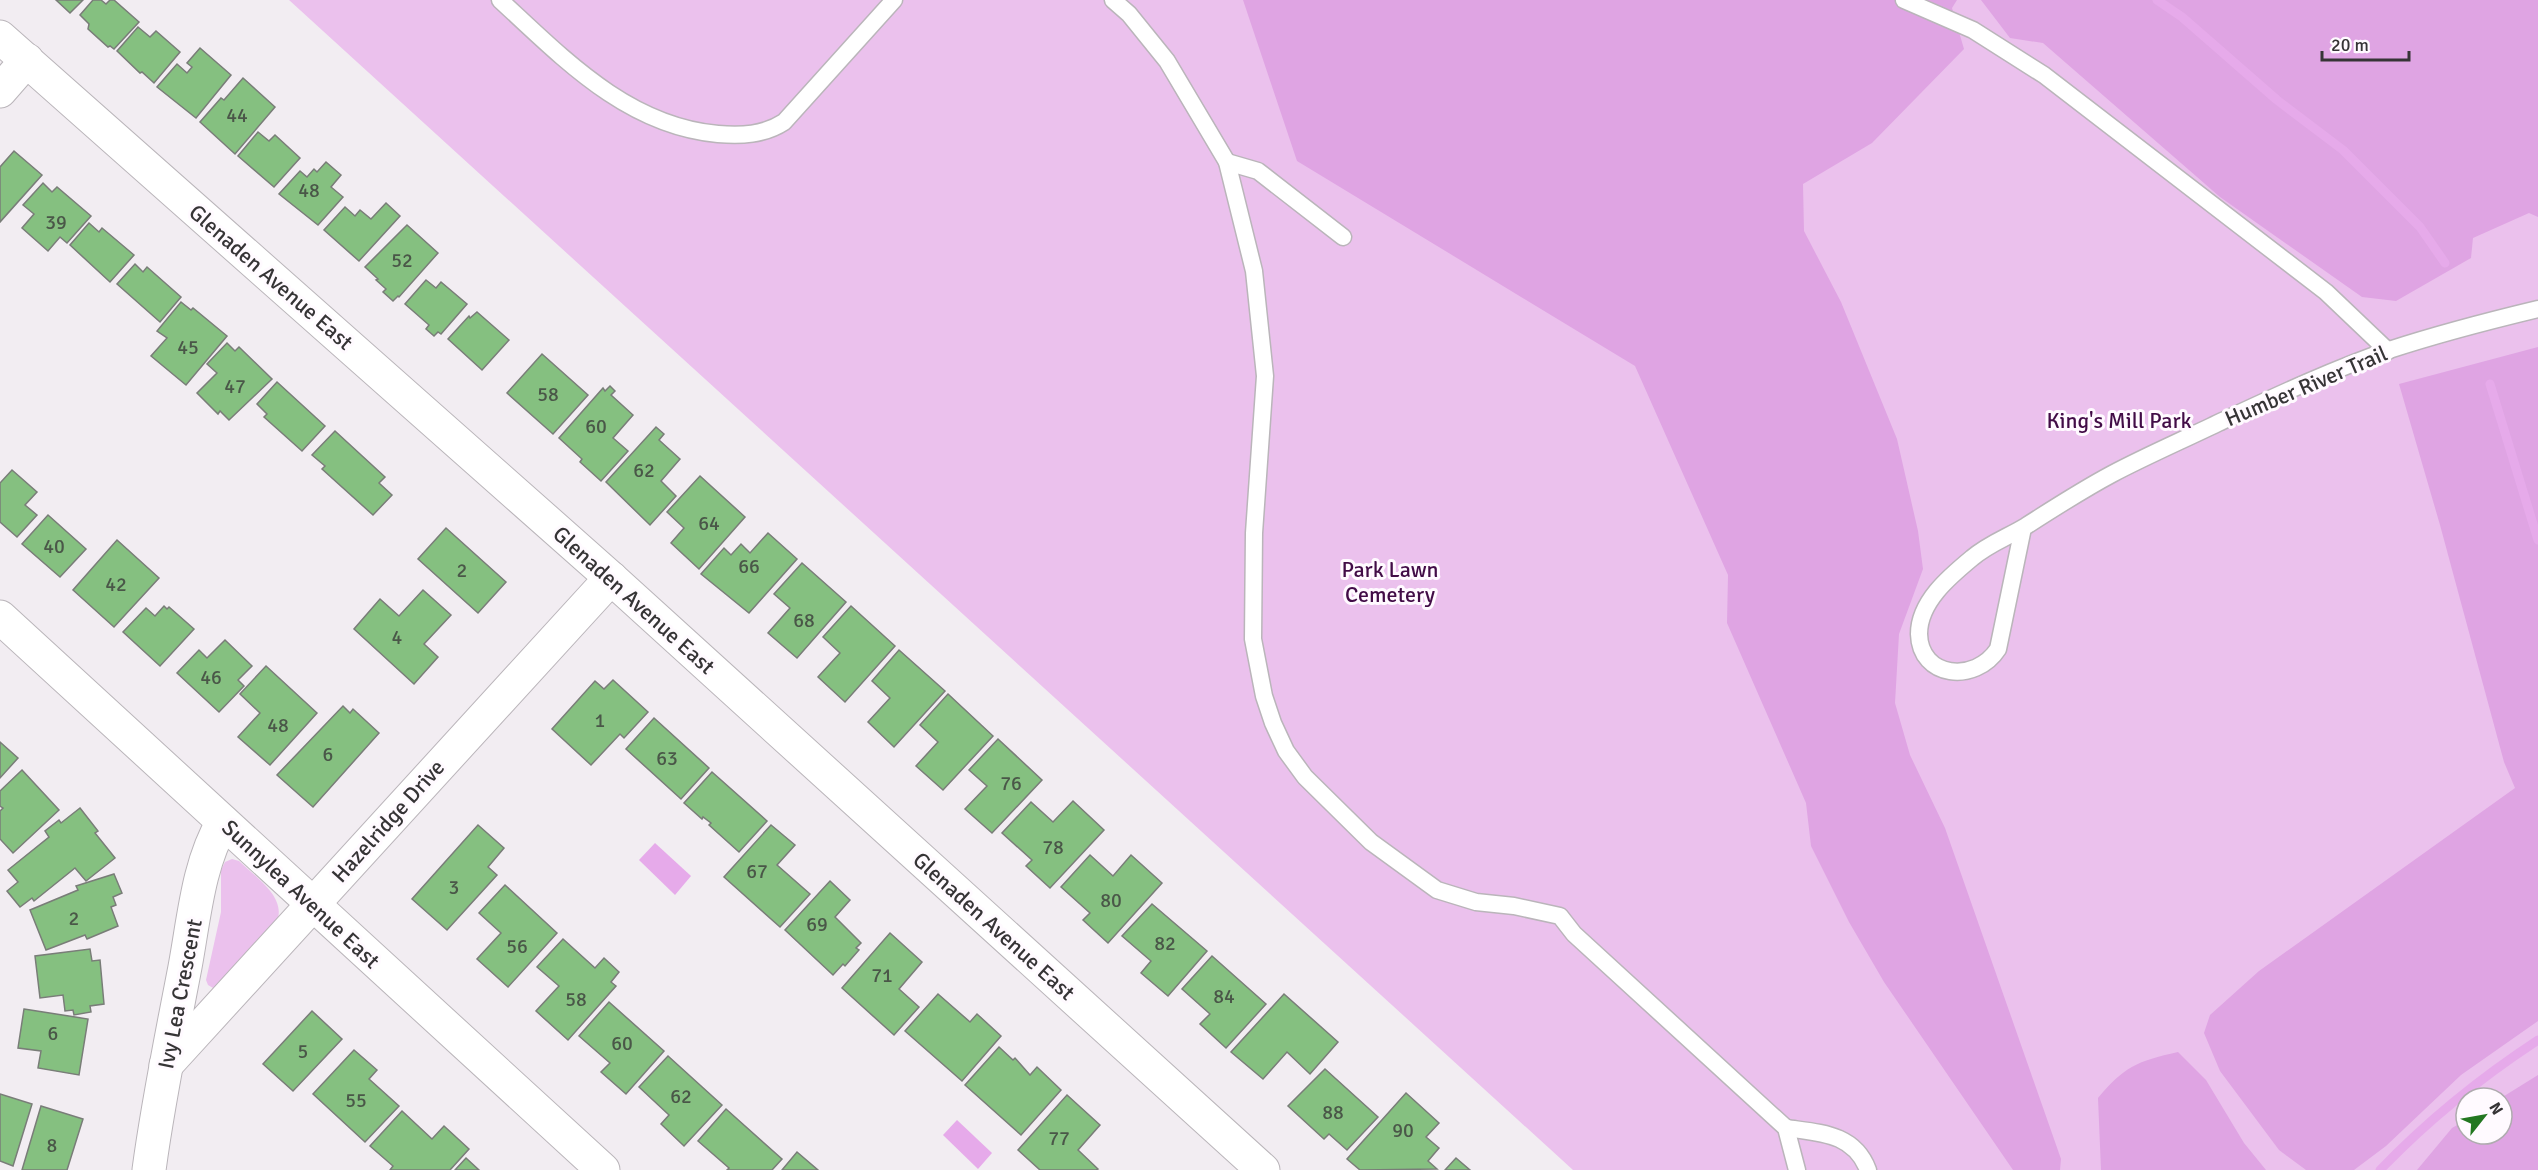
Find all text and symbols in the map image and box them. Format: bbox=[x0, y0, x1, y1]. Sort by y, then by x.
scale bar bbox=[2322, 24, 2409, 62]
text: 20 m bbox=[2331, 34, 2369, 56]
house number: 44 bbox=[226, 103, 248, 128]
house number: 48 bbox=[298, 178, 320, 203]
street label: Glenaden Avenue East bbox=[184, 198, 359, 356]
house number: 39 bbox=[45, 210, 67, 235]
house number: 52 bbox=[391, 248, 413, 273]
house number: 45 bbox=[177, 335, 199, 360]
street label: Humber River Trail bbox=[2221, 340, 2391, 432]
house number: 47 bbox=[224, 374, 246, 399]
house number: 58 bbox=[537, 382, 559, 407]
park label: King's Mill Park bbox=[2046, 407, 2192, 434]
house number: 60 bbox=[585, 414, 607, 439]
house number: 62 bbox=[633, 458, 655, 483]
house number: 64 bbox=[698, 511, 720, 536]
street label: Glenaden Avenue East bbox=[548, 520, 721, 680]
house number: 40 bbox=[43, 534, 65, 559]
house number: 66 bbox=[738, 554, 760, 579]
park label: Park Lawn Cemetery bbox=[1341, 556, 1439, 608]
house number: 2 bbox=[457, 558, 467, 583]
house number: 42 bbox=[105, 572, 127, 597]
house number: 68 bbox=[793, 608, 815, 633]
house number: 4 bbox=[392, 625, 403, 650]
house number: 46 bbox=[200, 665, 222, 690]
house number: 1 bbox=[595, 708, 605, 733]
house number: 48 bbox=[267, 713, 289, 738]
house number: 6 bbox=[323, 742, 333, 767]
house number: 63 bbox=[656, 746, 678, 771]
street label: Hazelridge Drive bbox=[326, 754, 450, 888]
house number: 76 bbox=[1000, 771, 1022, 796]
street label: Sunnylea Avenue East bbox=[217, 814, 386, 974]
house number: 78 bbox=[1042, 835, 1064, 860]
street label: Glenaden Avenue East bbox=[908, 846, 1081, 1006]
house number: 67 bbox=[746, 859, 768, 884]
house number: 3 bbox=[449, 875, 459, 900]
house number: 80 bbox=[1100, 888, 1122, 913]
house number: 2 bbox=[69, 906, 79, 931]
house number: 69 bbox=[806, 912, 828, 937]
street label: Ivy Lea Crescent bbox=[152, 916, 208, 1071]
house number: 82 bbox=[1154, 931, 1176, 956]
house number: 56 bbox=[506, 934, 528, 959]
house number: 71 bbox=[871, 963, 893, 988]
house number: 84 bbox=[1213, 984, 1235, 1009]
house number: 58 bbox=[565, 987, 587, 1012]
house number: 6 bbox=[48, 1021, 58, 1046]
house number: 60 bbox=[611, 1031, 633, 1056]
house number: 5 bbox=[298, 1039, 308, 1064]
house number: 62 bbox=[670, 1084, 692, 1109]
north arrow bbox=[2454, 1086, 2514, 1146]
house number: 55 bbox=[345, 1088, 367, 1113]
text: N bbox=[2485, 1099, 2507, 1119]
house number: 88 bbox=[1322, 1100, 1344, 1125]
house number: 90 bbox=[1392, 1118, 1414, 1143]
house number: 77 bbox=[1048, 1126, 1070, 1151]
house number: 8 bbox=[47, 1133, 57, 1158]

